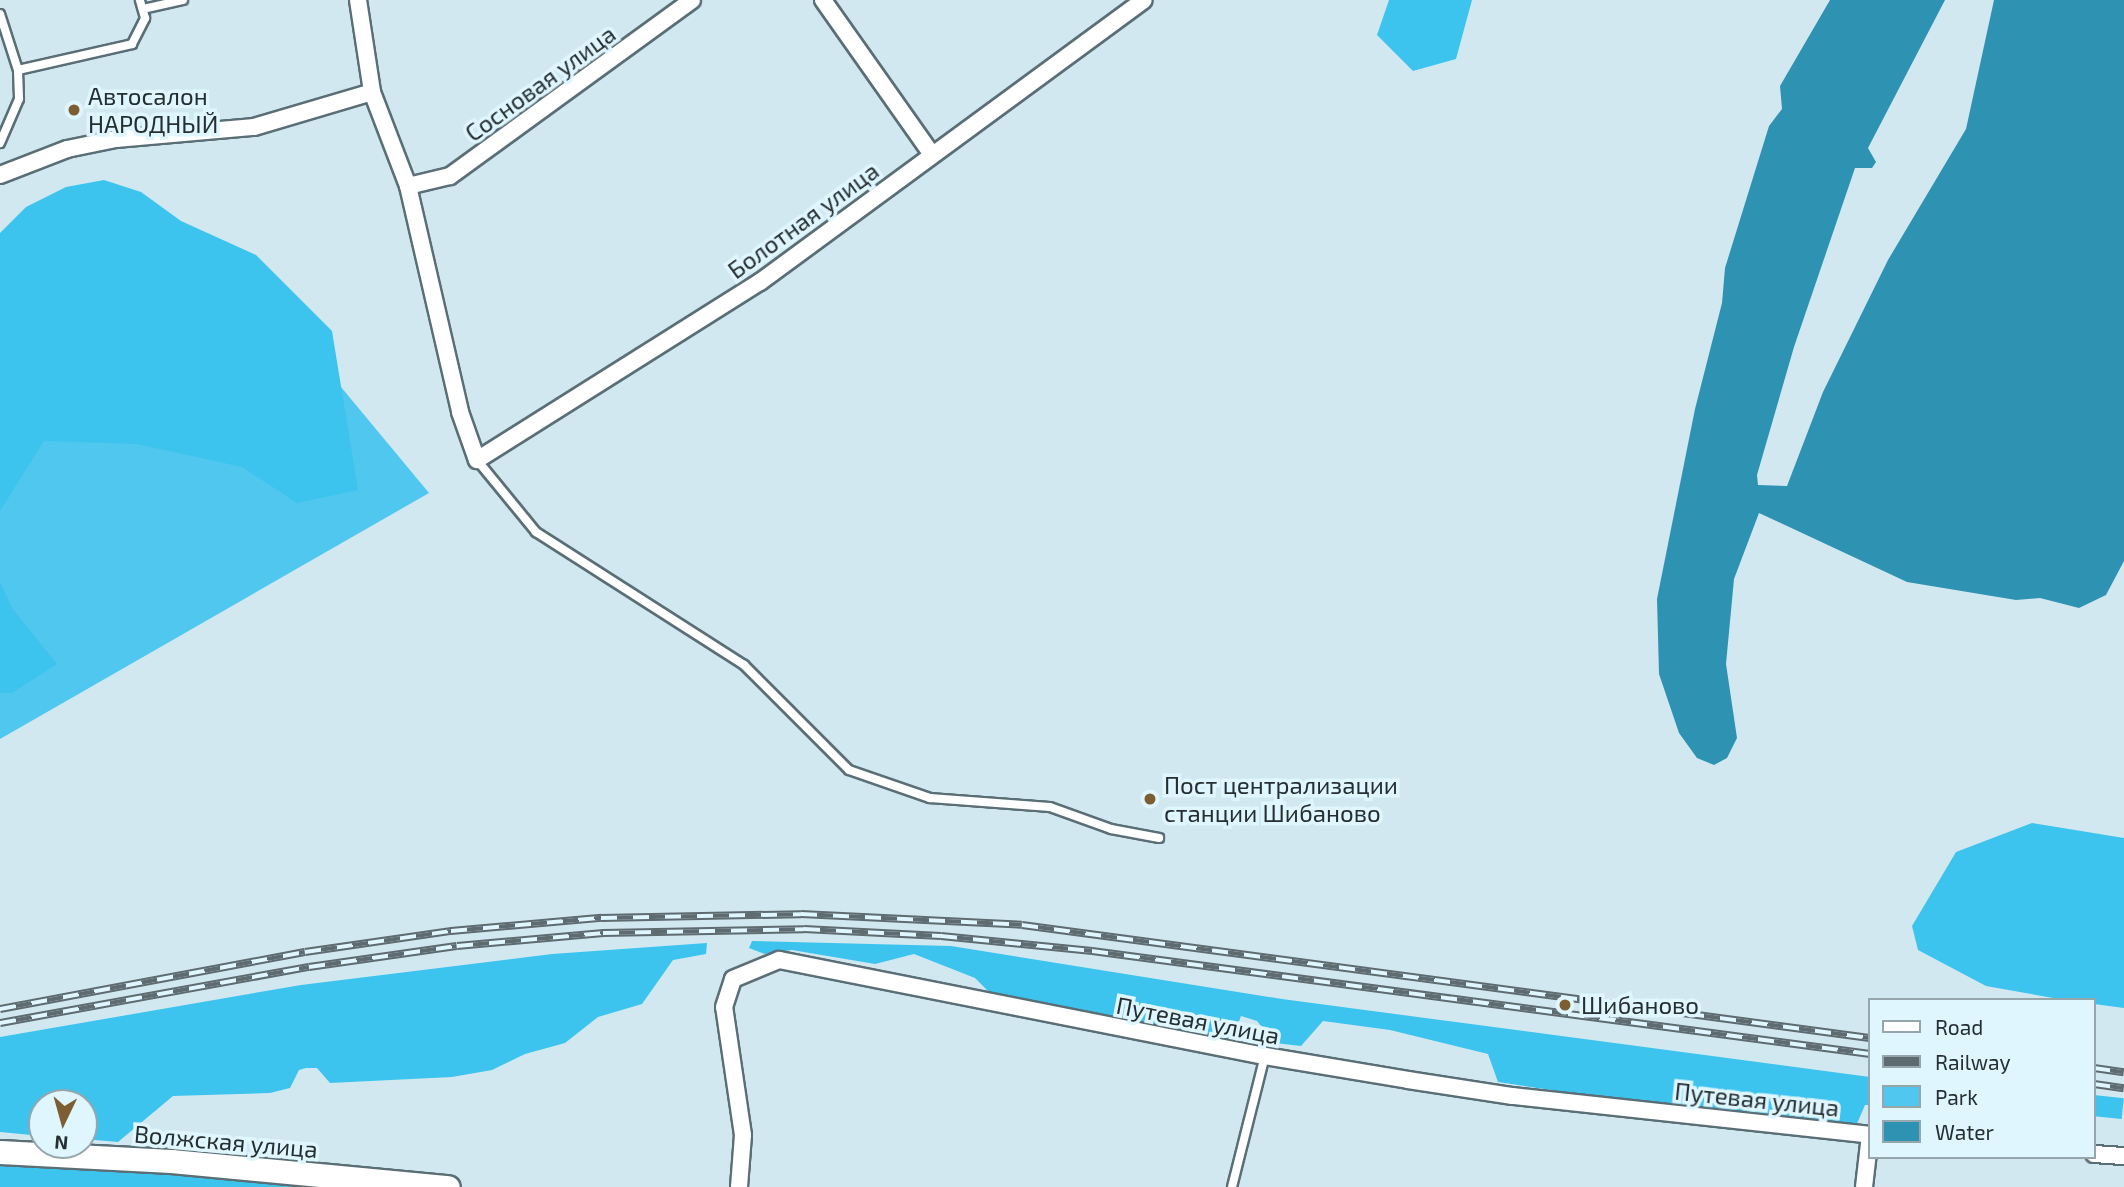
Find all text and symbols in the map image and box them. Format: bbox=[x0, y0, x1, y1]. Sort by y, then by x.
street label: Сосновая улица bbox=[459, 19, 621, 147]
place label: Автосалон НАРОДНЫЙ bbox=[88, 82, 218, 138]
marker: Автосалон НАРОДНЫЙ bbox=[66, 102, 82, 118]
street label: Болотная улица bbox=[722, 156, 884, 284]
place label: Пост централизации станции Шибаново bbox=[1164, 771, 1398, 827]
marker: Пост централизации станции Шибаново bbox=[1142, 791, 1158, 807]
street label: Путевая улица bbox=[1114, 990, 1282, 1050]
place label: Шибаново bbox=[1581, 991, 1699, 1019]
marker: Шибаново bbox=[1555, 995, 1575, 1015]
legend bbox=[1868, 998, 2096, 1159]
text: Road bbox=[1935, 1014, 1983, 1039]
text: Railway bbox=[1935, 1049, 2011, 1074]
street label: Путевая улица bbox=[1673, 1076, 1841, 1122]
text: Park bbox=[1935, 1084, 1978, 1109]
north arrow bbox=[28, 1089, 98, 1159]
street label: Волжская улица bbox=[133, 1119, 319, 1163]
text: Water bbox=[1935, 1119, 1994, 1144]
text: N bbox=[53, 1131, 69, 1155]

